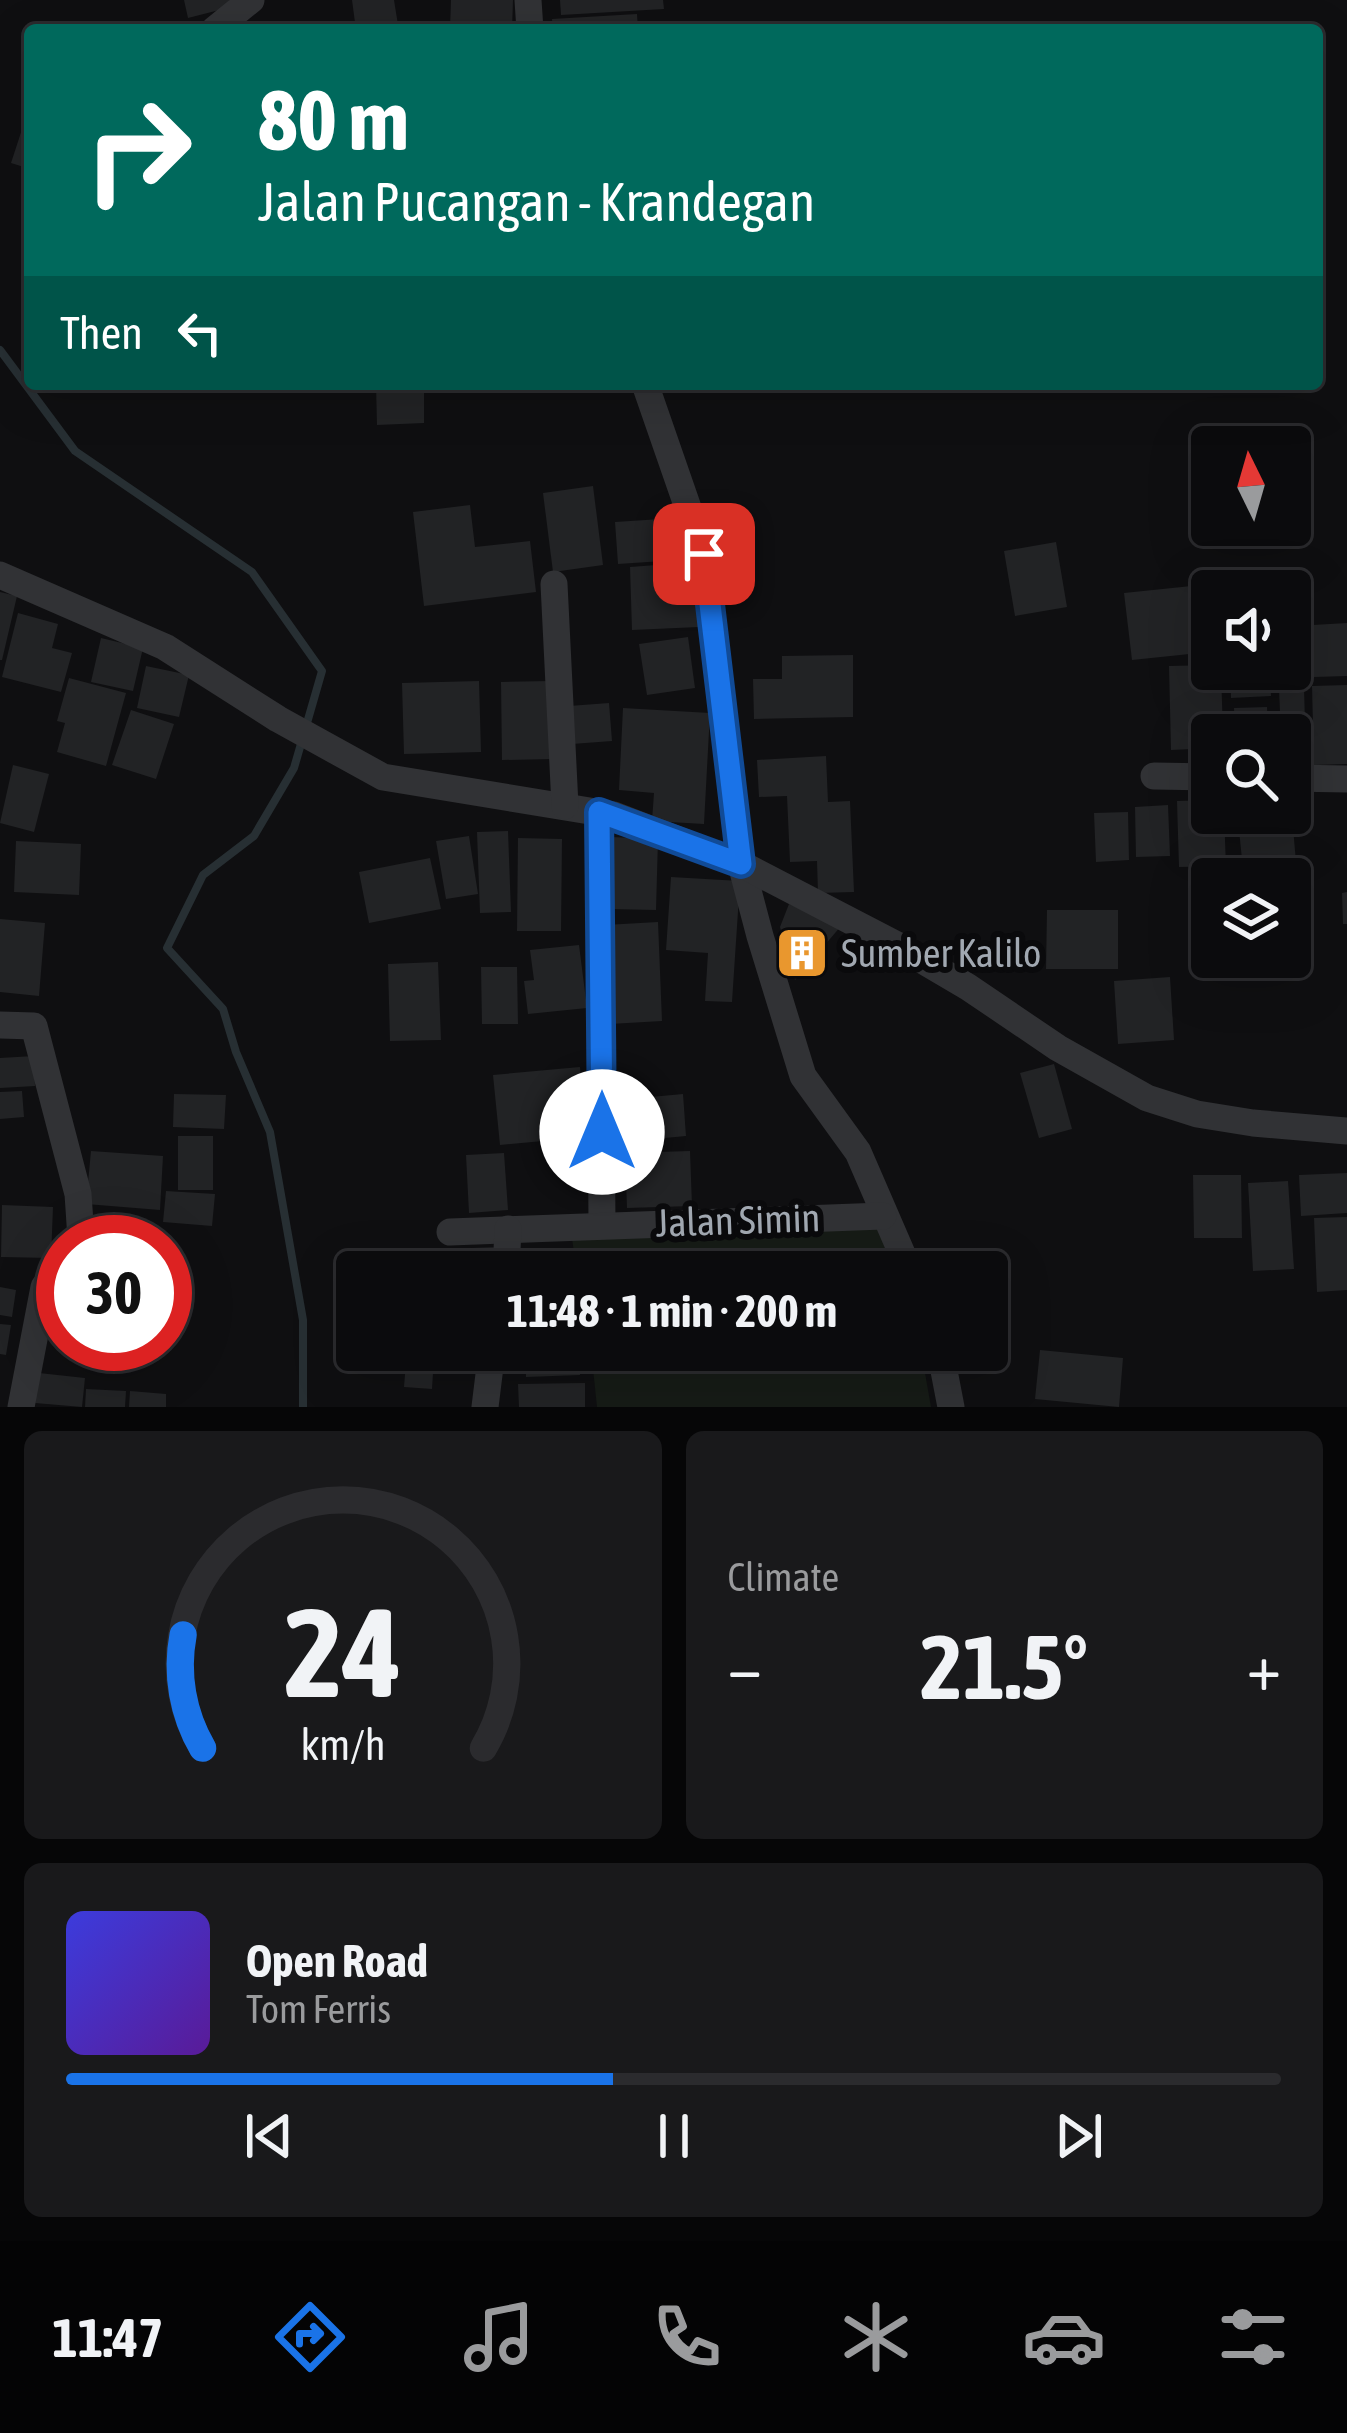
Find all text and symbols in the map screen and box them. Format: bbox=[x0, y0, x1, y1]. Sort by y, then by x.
icon: right bbox=[60, 72, 216, 228]
text: 80 m bbox=[258, 72, 409, 168]
text: Jalan Pucangan - Krandegan bbox=[258, 171, 815, 232]
icon: left bbox=[167, 300, 233, 366]
text: Then bbox=[60, 307, 143, 359]
north arrow bbox=[1191, 426, 1311, 546]
map controls bbox=[1191, 426, 1311, 978]
pin bbox=[653, 503, 755, 605]
icon: arrive bbox=[671, 521, 737, 587]
button: sound bbox=[1191, 570, 1311, 690]
button: search bbox=[1191, 714, 1311, 834]
button: layers bbox=[1191, 858, 1311, 978]
building icon: Sumber Kalilo bbox=[774, 925, 830, 981]
place label: Sumber Kalilo bbox=[841, 931, 1041, 975]
position arrow bbox=[539, 1069, 665, 1195]
street label: Jalan Simin bbox=[655, 1195, 821, 1245]
speed limit sign: 30 bbox=[36, 1215, 192, 1371]
text: 11:48 · 1 min · 200 m bbox=[507, 1285, 837, 1337]
text: Climate bbox=[728, 1555, 839, 1599]
text: 24 bbox=[284, 1580, 401, 1723]
text: 21.5° bbox=[920, 1615, 1088, 1718]
text: − bbox=[728, 1628, 762, 1704]
text: + bbox=[1247, 1628, 1281, 1704]
text: km/h bbox=[300, 1720, 385, 1769]
text: Open Road bbox=[246, 1935, 428, 1987]
text: Tom Ferris bbox=[246, 1987, 391, 2031]
icon: previous bbox=[236, 2103, 302, 2169]
icon: pause bbox=[641, 2103, 707, 2169]
icon: next bbox=[1046, 2103, 1112, 2169]
icon: directions bbox=[268, 2295, 352, 2379]
icon: music bbox=[457, 2295, 541, 2379]
icon: phone bbox=[645, 2295, 729, 2379]
icon: climate bbox=[834, 2295, 918, 2379]
icon: car bbox=[1022, 2295, 1106, 2379]
icon: filters bbox=[1211, 2295, 1295, 2379]
text: 11:47 bbox=[52, 2307, 163, 2368]

